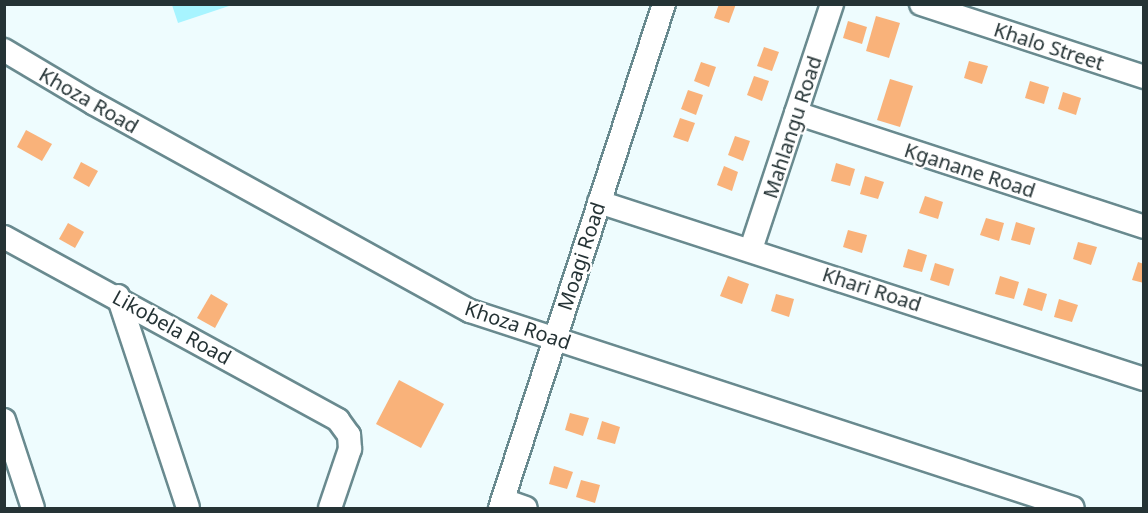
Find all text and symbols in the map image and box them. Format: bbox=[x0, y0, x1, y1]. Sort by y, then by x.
street label: Khalo Street bbox=[991, 17, 1107, 75]
street label: Mahlangu Road bbox=[758, 53, 826, 201]
street label: Khoza Road bbox=[35, 62, 143, 138]
street label: Kganane Road bbox=[901, 138, 1039, 202]
street label: Moagi Road bbox=[552, 199, 610, 313]
street label: Khari Road bbox=[819, 262, 925, 316]
street label: Likobela Road bbox=[109, 285, 235, 369]
street label: Khoza Road bbox=[462, 296, 574, 354]

